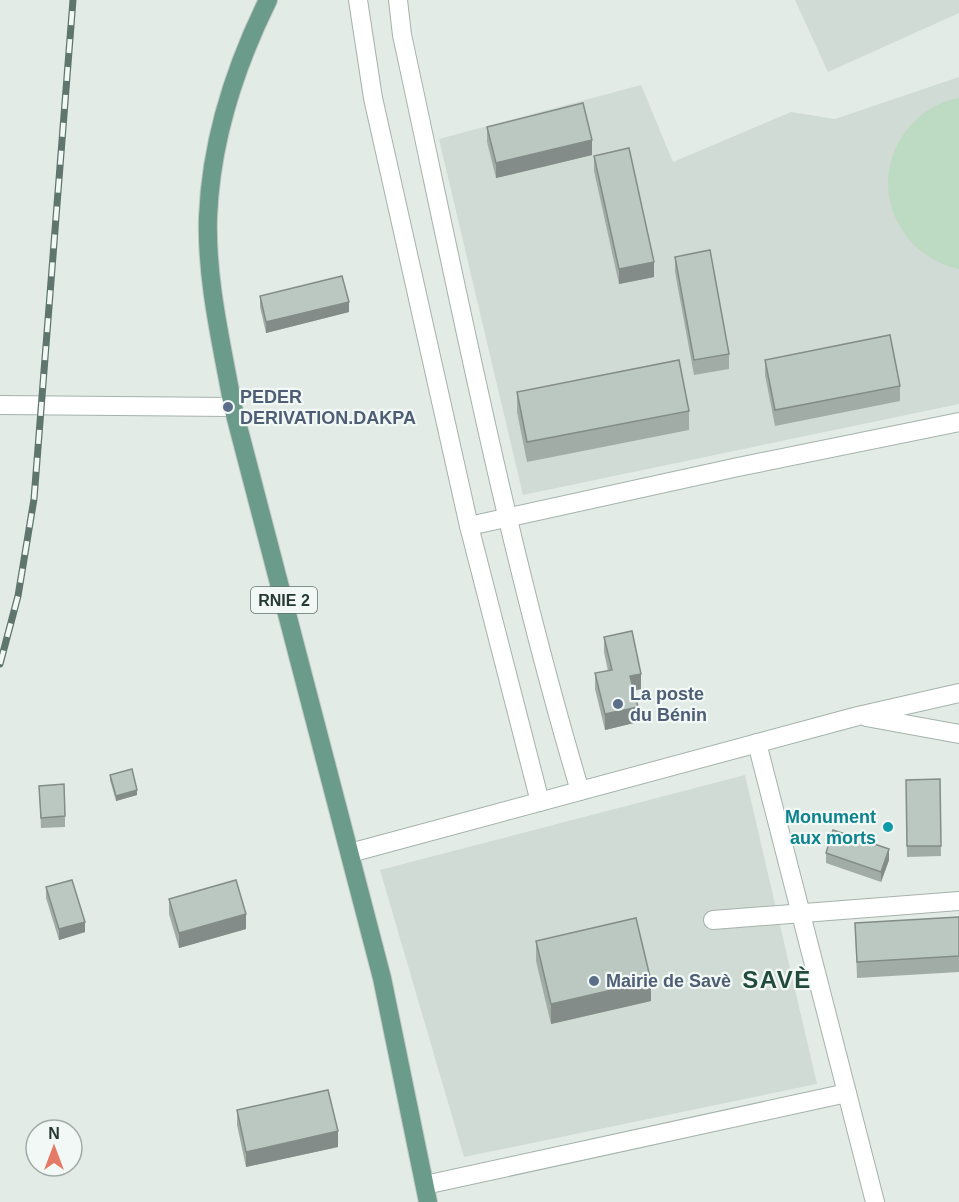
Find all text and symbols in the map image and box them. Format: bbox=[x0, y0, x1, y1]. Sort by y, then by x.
place label: PEDER DERIVATION.DAKPA bbox=[240, 387, 416, 428]
marker: PEDER DERIVATION.DAKPA bbox=[221, 400, 235, 414]
road number: RNIE 2 bbox=[251, 587, 317, 613]
place label: La poste du Bénin bbox=[630, 684, 707, 725]
marker: La poste du Bénin bbox=[611, 697, 625, 711]
place label: Monument aux morts bbox=[785, 807, 876, 848]
marker: Monument aux morts bbox=[881, 820, 895, 834]
district label: SAVÈ bbox=[742, 966, 812, 993]
place label: Mairie de Savè bbox=[606, 971, 731, 991]
marker: Mairie de Savè bbox=[587, 974, 601, 988]
north arrow bbox=[24, 1118, 84, 1178]
text: N bbox=[48, 1125, 60, 1142]

